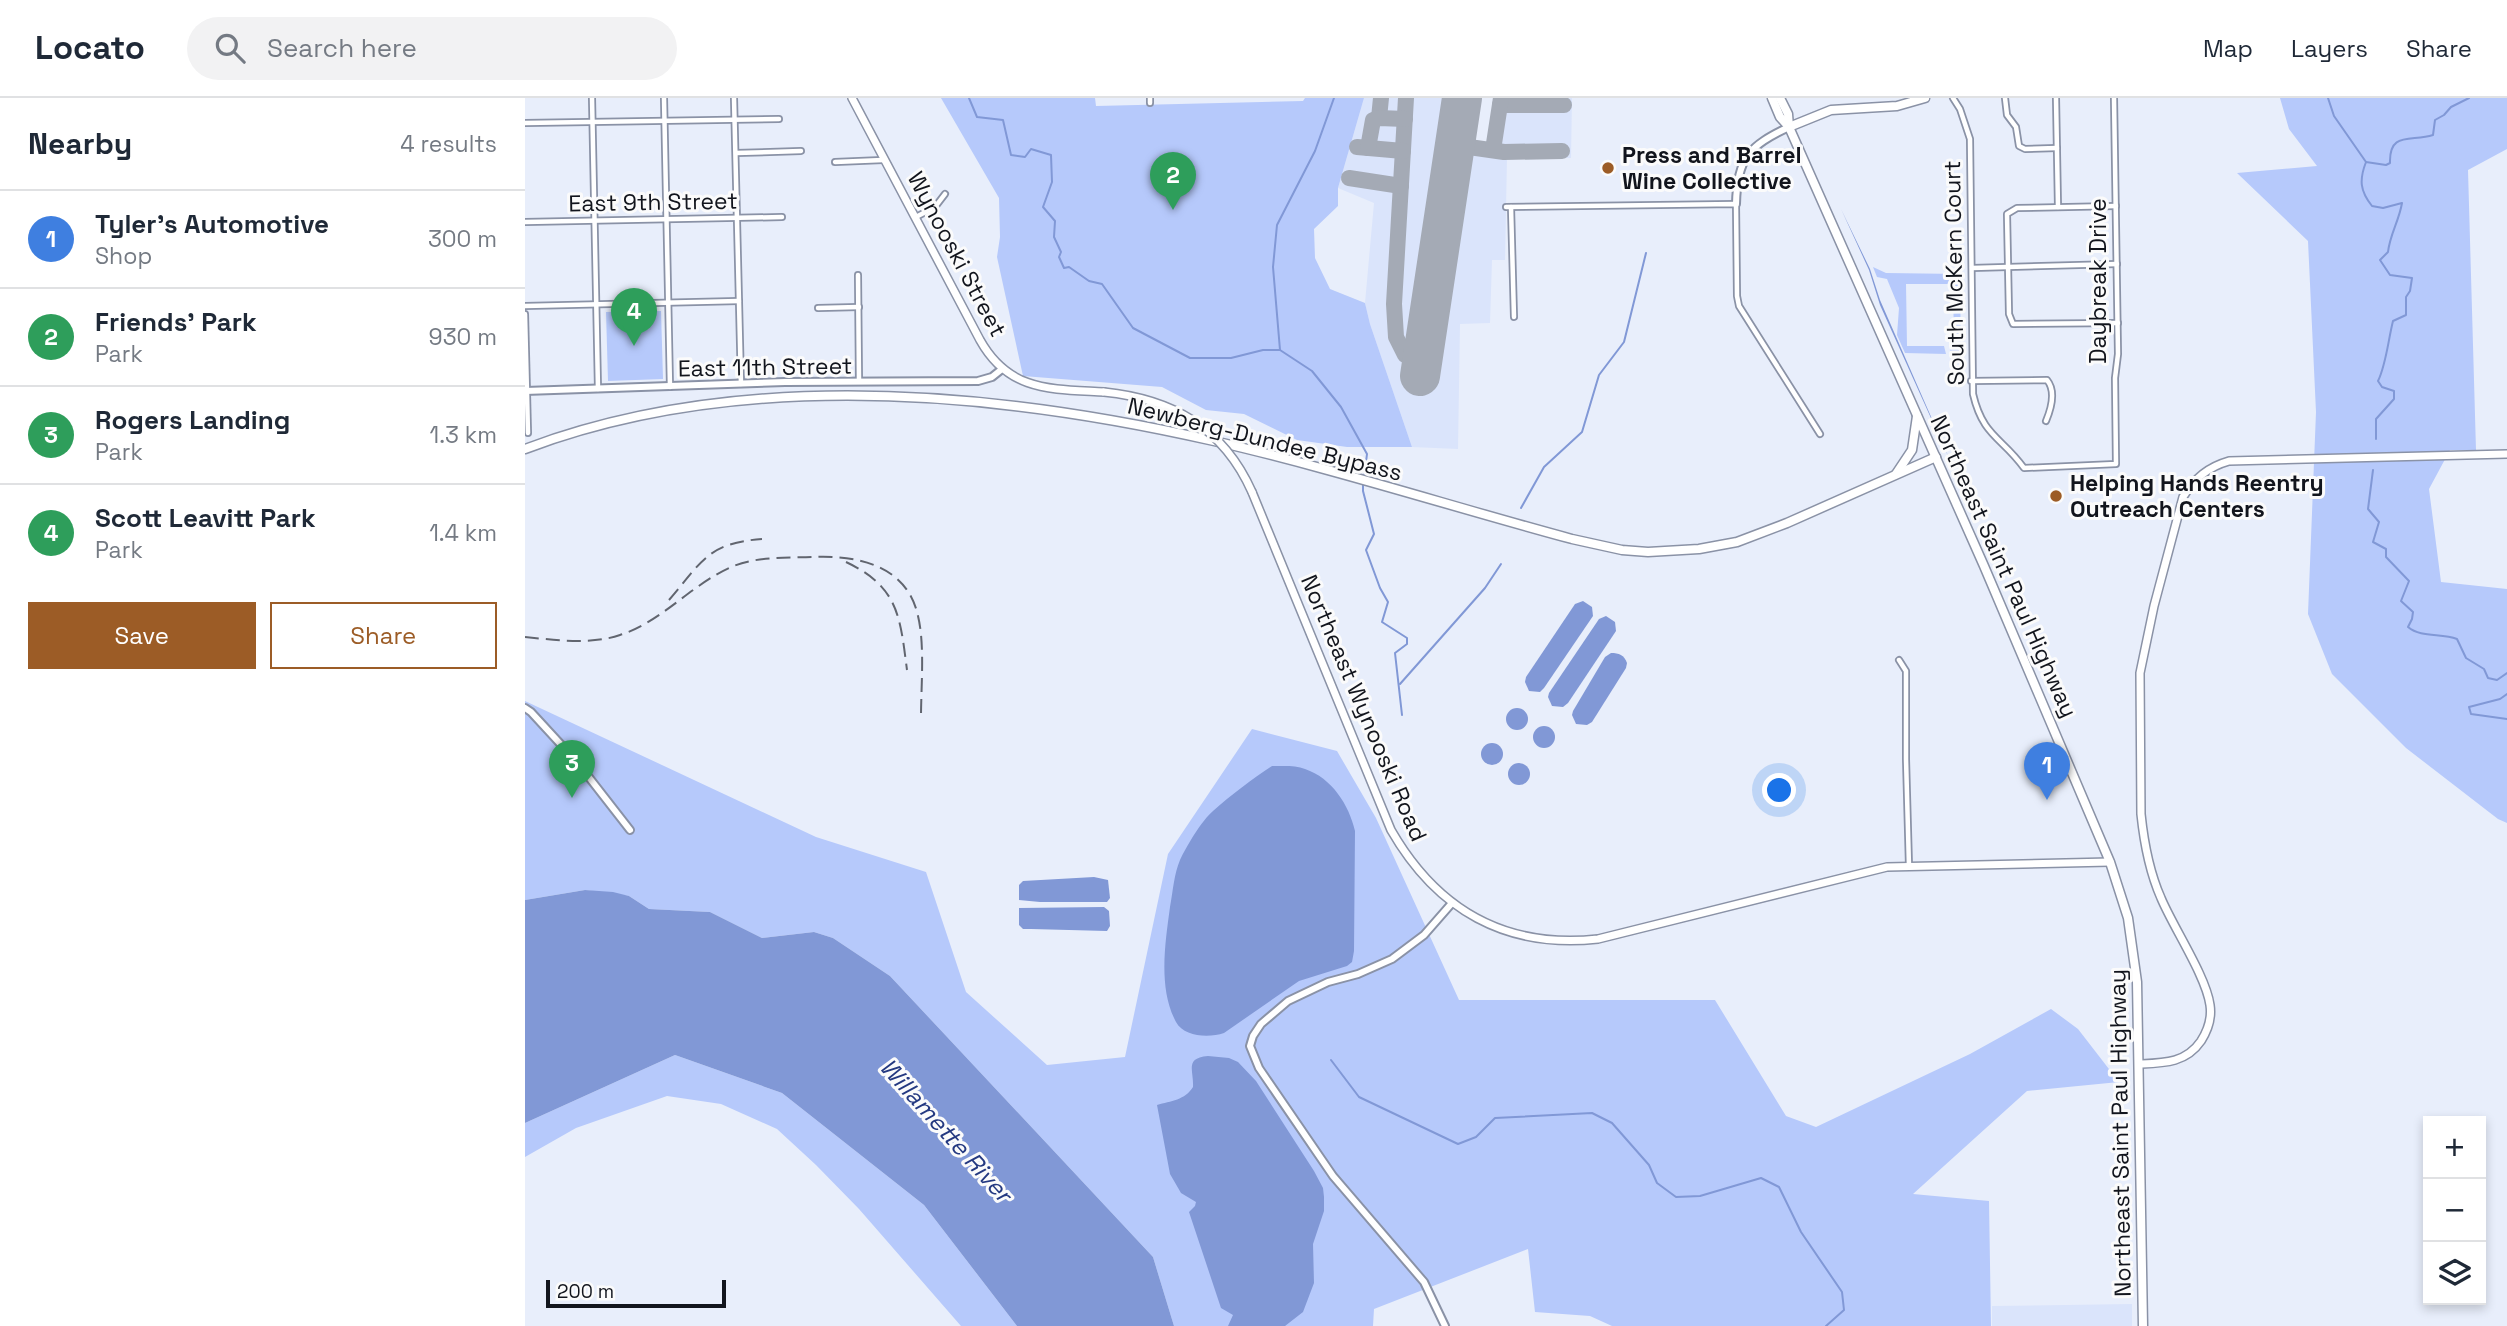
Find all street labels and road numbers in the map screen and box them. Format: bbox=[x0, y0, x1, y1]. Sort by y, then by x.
street label: South McKern Court bbox=[1937, 160, 1971, 386]
street label: Wynooski Street bbox=[901, 166, 1013, 342]
street label: East 9th Street bbox=[568, 186, 738, 218]
street label: Daybreak Drive bbox=[2083, 198, 2113, 364]
street label: East 11th Street bbox=[677, 350, 853, 384]
street label: Newberg-Dundee Bypass bbox=[1125, 390, 1405, 488]
street label: Northeast Saint Paul Highway bbox=[1924, 410, 2084, 722]
street label: Northeast Wynooski Road bbox=[1294, 570, 1434, 846]
street label: Northeast Saint Paul Highway bbox=[2102, 969, 2138, 1297]

